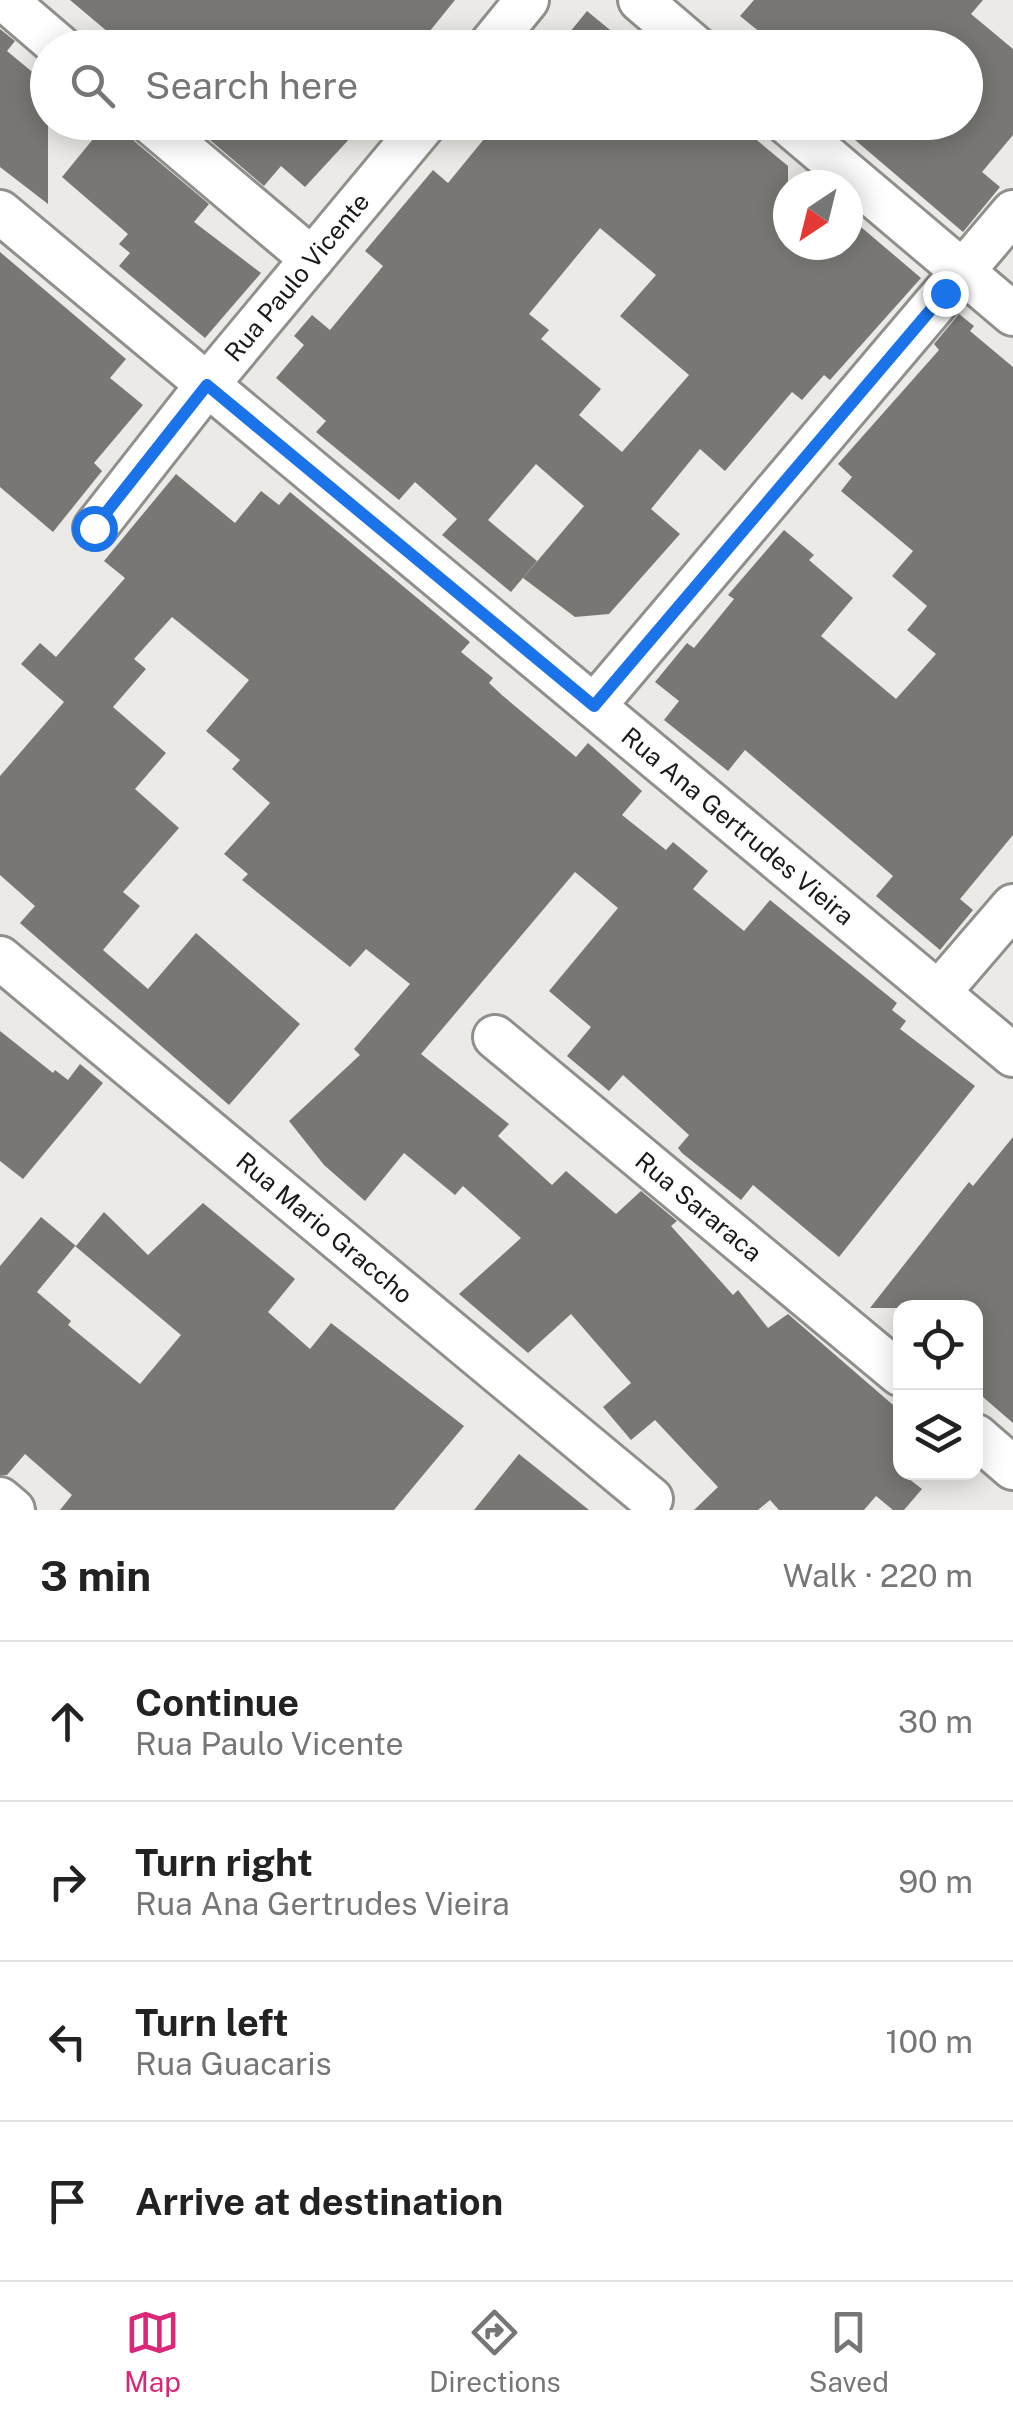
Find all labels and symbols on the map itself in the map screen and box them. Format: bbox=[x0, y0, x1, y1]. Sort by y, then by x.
north arrow bbox=[773, 170, 863, 260]
street label: Rua Paulo Vicente bbox=[218, 187, 376, 367]
route end bbox=[923, 271, 969, 317]
route start bbox=[72, 506, 118, 552]
street label: Rua Ana Gertrudes Vieira bbox=[616, 721, 860, 931]
street label: Rua Sararaca bbox=[629, 1145, 768, 1268]
street label: Rua Mario Graccho bbox=[230, 1146, 419, 1310]

